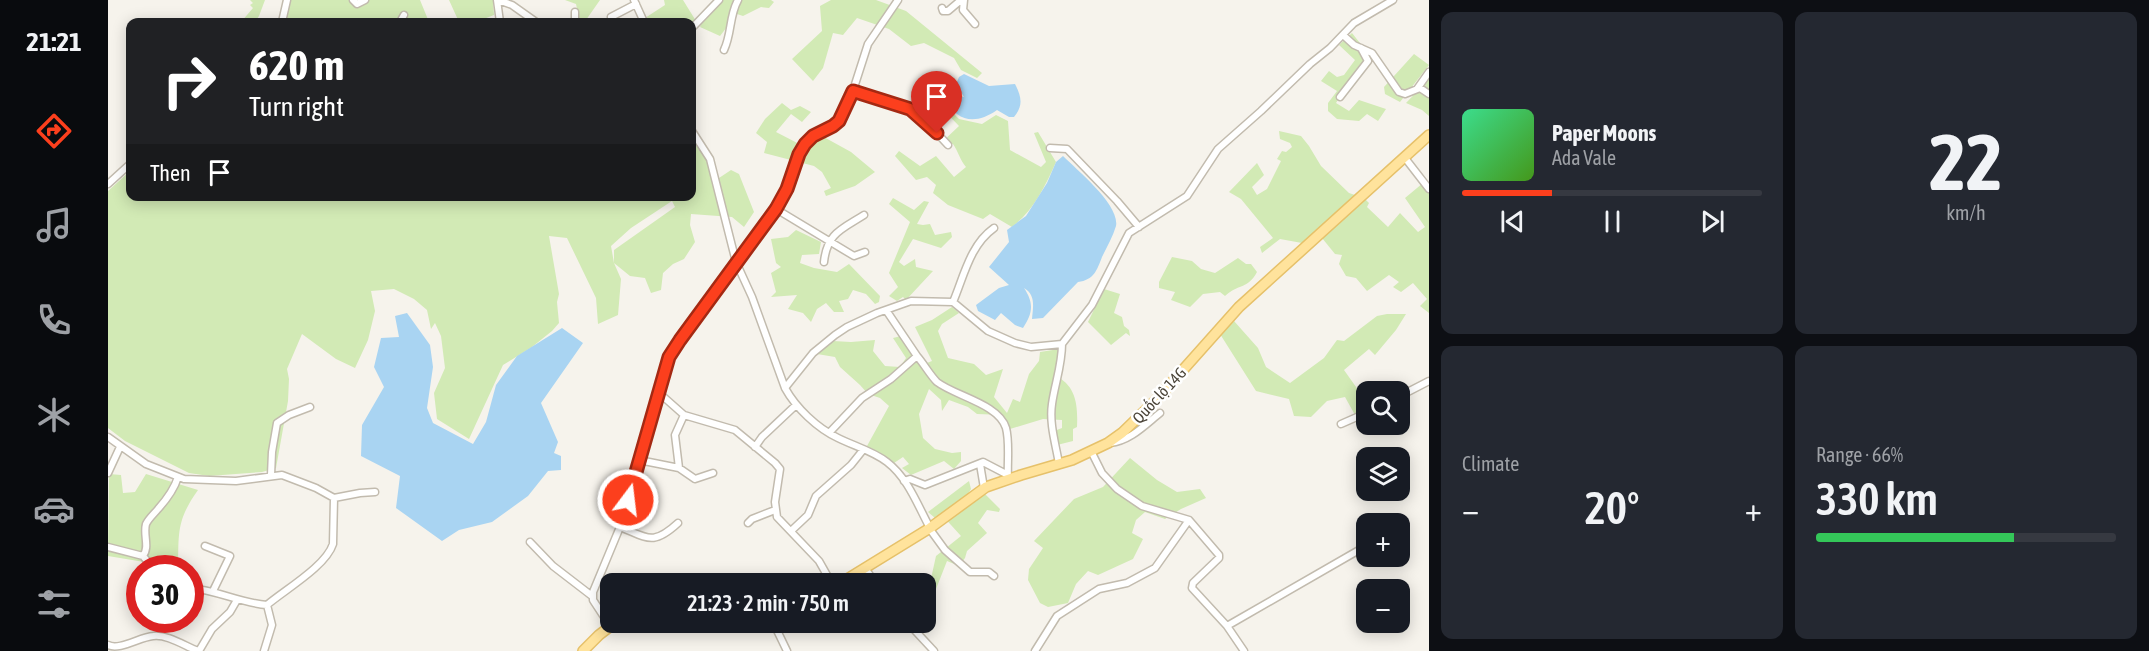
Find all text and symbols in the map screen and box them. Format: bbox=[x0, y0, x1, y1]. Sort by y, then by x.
text: 21:21 bbox=[26, 26, 82, 57]
text: 620 m bbox=[249, 41, 344, 89]
icon: right bbox=[150, 42, 228, 120]
pin bbox=[911, 71, 962, 133]
icon: arrive bbox=[920, 80, 953, 113]
text: Turn right bbox=[249, 91, 344, 122]
icon: directions bbox=[33, 110, 75, 152]
text: 22 bbox=[1929, 117, 2003, 207]
text: Paper Moons bbox=[1552, 120, 1656, 146]
text: Ada Vale bbox=[1552, 146, 1616, 169]
icon: arrive bbox=[203, 156, 236, 189]
text: Then bbox=[150, 160, 191, 186]
text: km/h bbox=[1946, 201, 1986, 224]
icon: music bbox=[33, 204, 75, 246]
icon: previous bbox=[1496, 205, 1529, 238]
icon: pause bbox=[1596, 205, 1629, 238]
icon: next bbox=[1696, 205, 1729, 238]
icon: phone bbox=[33, 299, 75, 341]
street label: Quốc lộ 14G bbox=[1128, 363, 1189, 427]
map controls bbox=[1356, 381, 1410, 633]
button: search bbox=[1356, 381, 1410, 435]
icon: climate bbox=[33, 394, 75, 436]
text: Range · 66% bbox=[1816, 443, 1903, 466]
button: layers bbox=[1356, 447, 1410, 501]
text: Climate bbox=[1462, 452, 1519, 475]
position arrow bbox=[596, 468, 660, 532]
text: 330 km bbox=[1816, 473, 1938, 525]
text: 20° bbox=[1585, 482, 1639, 534]
icon: car bbox=[33, 488, 75, 530]
text: − bbox=[1462, 490, 1479, 528]
text: + bbox=[1745, 490, 1762, 528]
button: + bbox=[1356, 513, 1410, 567]
speed limit sign: 30 bbox=[126, 555, 204, 633]
button: − bbox=[1356, 579, 1410, 633]
icon: filters bbox=[33, 583, 75, 625]
text: 21:23 · 2 min · 750 m bbox=[687, 590, 849, 616]

